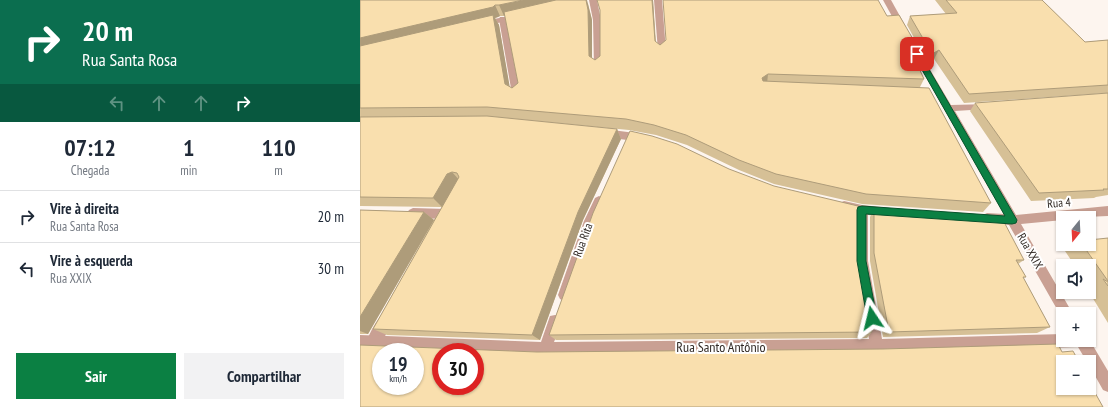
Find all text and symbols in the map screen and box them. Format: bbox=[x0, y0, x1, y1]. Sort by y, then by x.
text: 20 m bbox=[82, 12, 133, 49]
icon: right bbox=[16, 16, 68, 68]
pin bbox=[900, 37, 934, 71]
icon: arrive bbox=[906, 43, 928, 65]
text: Rua Santa Rosa bbox=[82, 48, 177, 71]
icon: left bbox=[106, 92, 128, 114]
icon: ahead bbox=[148, 92, 170, 114]
icon: ahead bbox=[190, 92, 212, 114]
icon: right bbox=[232, 92, 254, 114]
text: 07:12 bbox=[64, 132, 116, 163]
text: 1 bbox=[183, 132, 194, 163]
text: 110 bbox=[261, 132, 296, 163]
text: Chegada bbox=[71, 162, 109, 179]
text: min bbox=[180, 162, 197, 179]
text: m bbox=[274, 162, 283, 179]
street label: Rua 4 bbox=[1046, 194, 1072, 211]
text: Vire à direita bbox=[50, 199, 119, 218]
icon: right bbox=[16, 206, 38, 228]
text: 20 m bbox=[318, 207, 344, 226]
north arrow bbox=[1056, 211, 1096, 251]
map controls bbox=[1056, 211, 1096, 395]
text: Rua Santa Rosa bbox=[50, 218, 119, 235]
street label: Rua Rita bbox=[570, 221, 596, 259]
street label: Rua XXIX bbox=[1014, 230, 1047, 271]
text: Vire à esquerda bbox=[50, 251, 133, 270]
icon: left bbox=[16, 258, 38, 280]
text: 30 m bbox=[318, 259, 344, 278]
button: sound bbox=[1056, 259, 1096, 299]
text: Rua XXIX bbox=[50, 270, 92, 287]
position arrow bbox=[851, 297, 893, 339]
button: + bbox=[1056, 307, 1096, 347]
street label: Rua Santo Antônio bbox=[676, 338, 766, 356]
speed limit sign: 30 bbox=[432, 343, 484, 395]
text: 19 bbox=[388, 351, 408, 377]
button: Sair bbox=[16, 353, 176, 399]
button: Compartilhar bbox=[184, 353, 344, 399]
button: − bbox=[1056, 355, 1096, 395]
text: km/h bbox=[389, 372, 407, 385]

